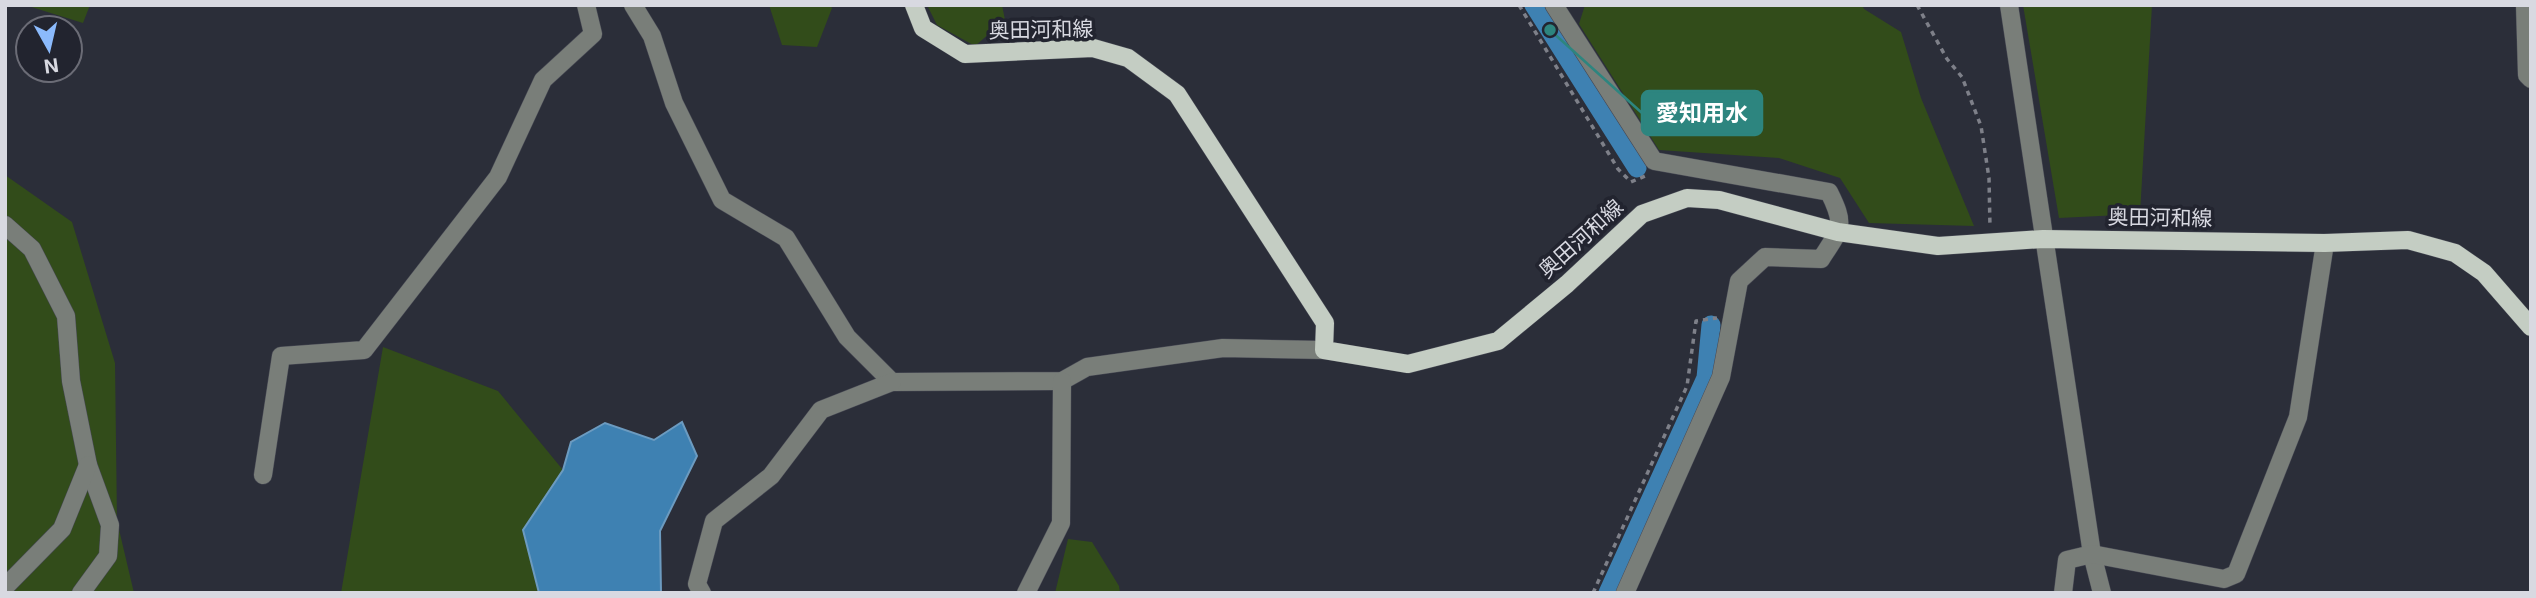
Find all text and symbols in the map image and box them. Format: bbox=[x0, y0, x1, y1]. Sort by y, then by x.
north arrow bbox=[14, 14, 84, 84]
street label: 奥田河和線 bbox=[988, 16, 1094, 43]
text: N bbox=[43, 53, 60, 78]
callout: 愛知用水 bbox=[1642, 91, 1762, 135]
text: 愛知用水 bbox=[1656, 99, 1748, 127]
street label: 奥田河和線 bbox=[1533, 194, 1628, 283]
street label: 奥田河和線 bbox=[2107, 204, 2213, 231]

